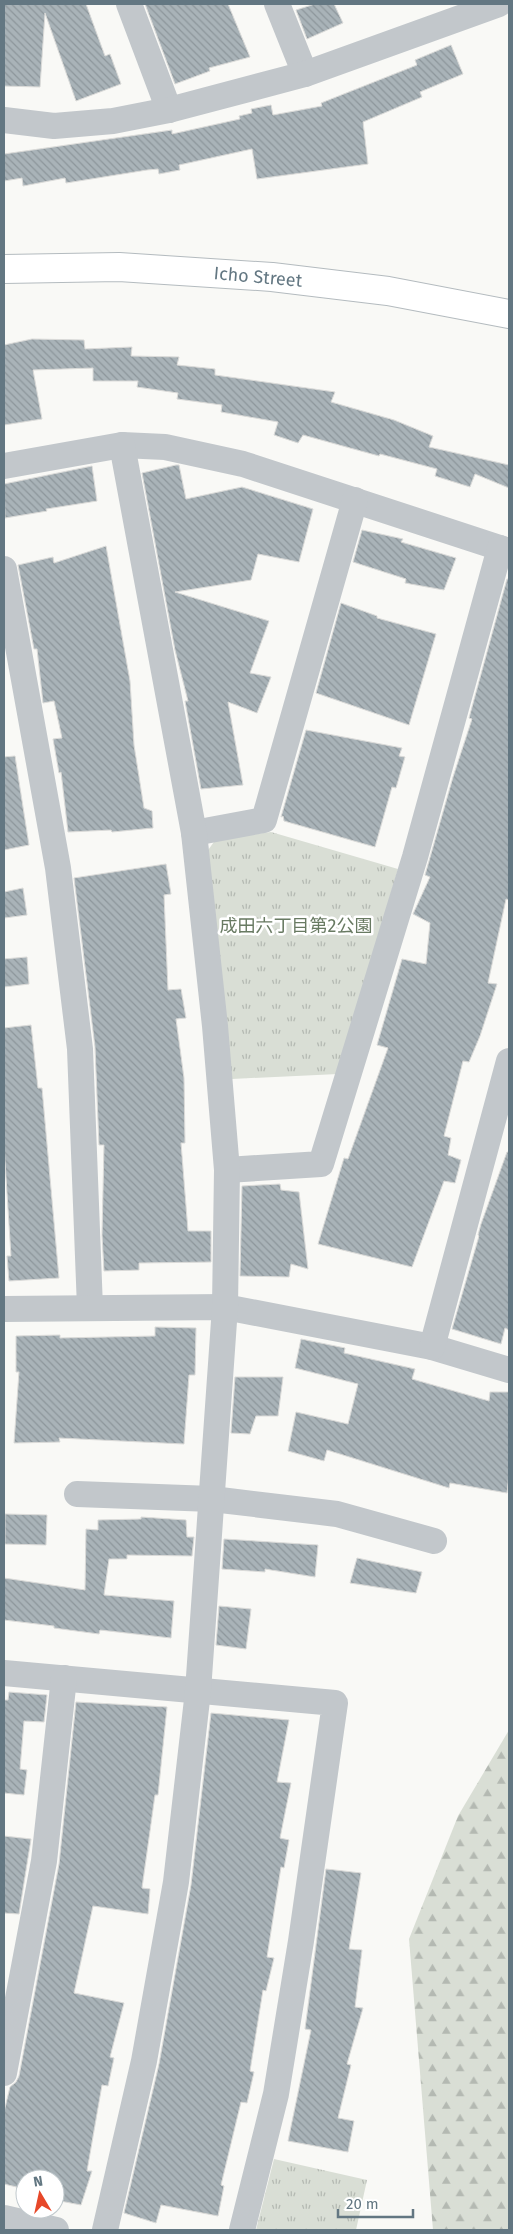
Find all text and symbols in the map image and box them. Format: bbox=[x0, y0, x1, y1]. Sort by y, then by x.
street label: Icho Street bbox=[213, 262, 304, 292]
park label: 成田六丁目第2公園 bbox=[220, 915, 372, 937]
north arrow bbox=[15, 2169, 65, 2219]
text: N bbox=[32, 2173, 44, 2191]
scale bar bbox=[338, 2186, 413, 2218]
text: 20 m bbox=[346, 2195, 379, 2213]

